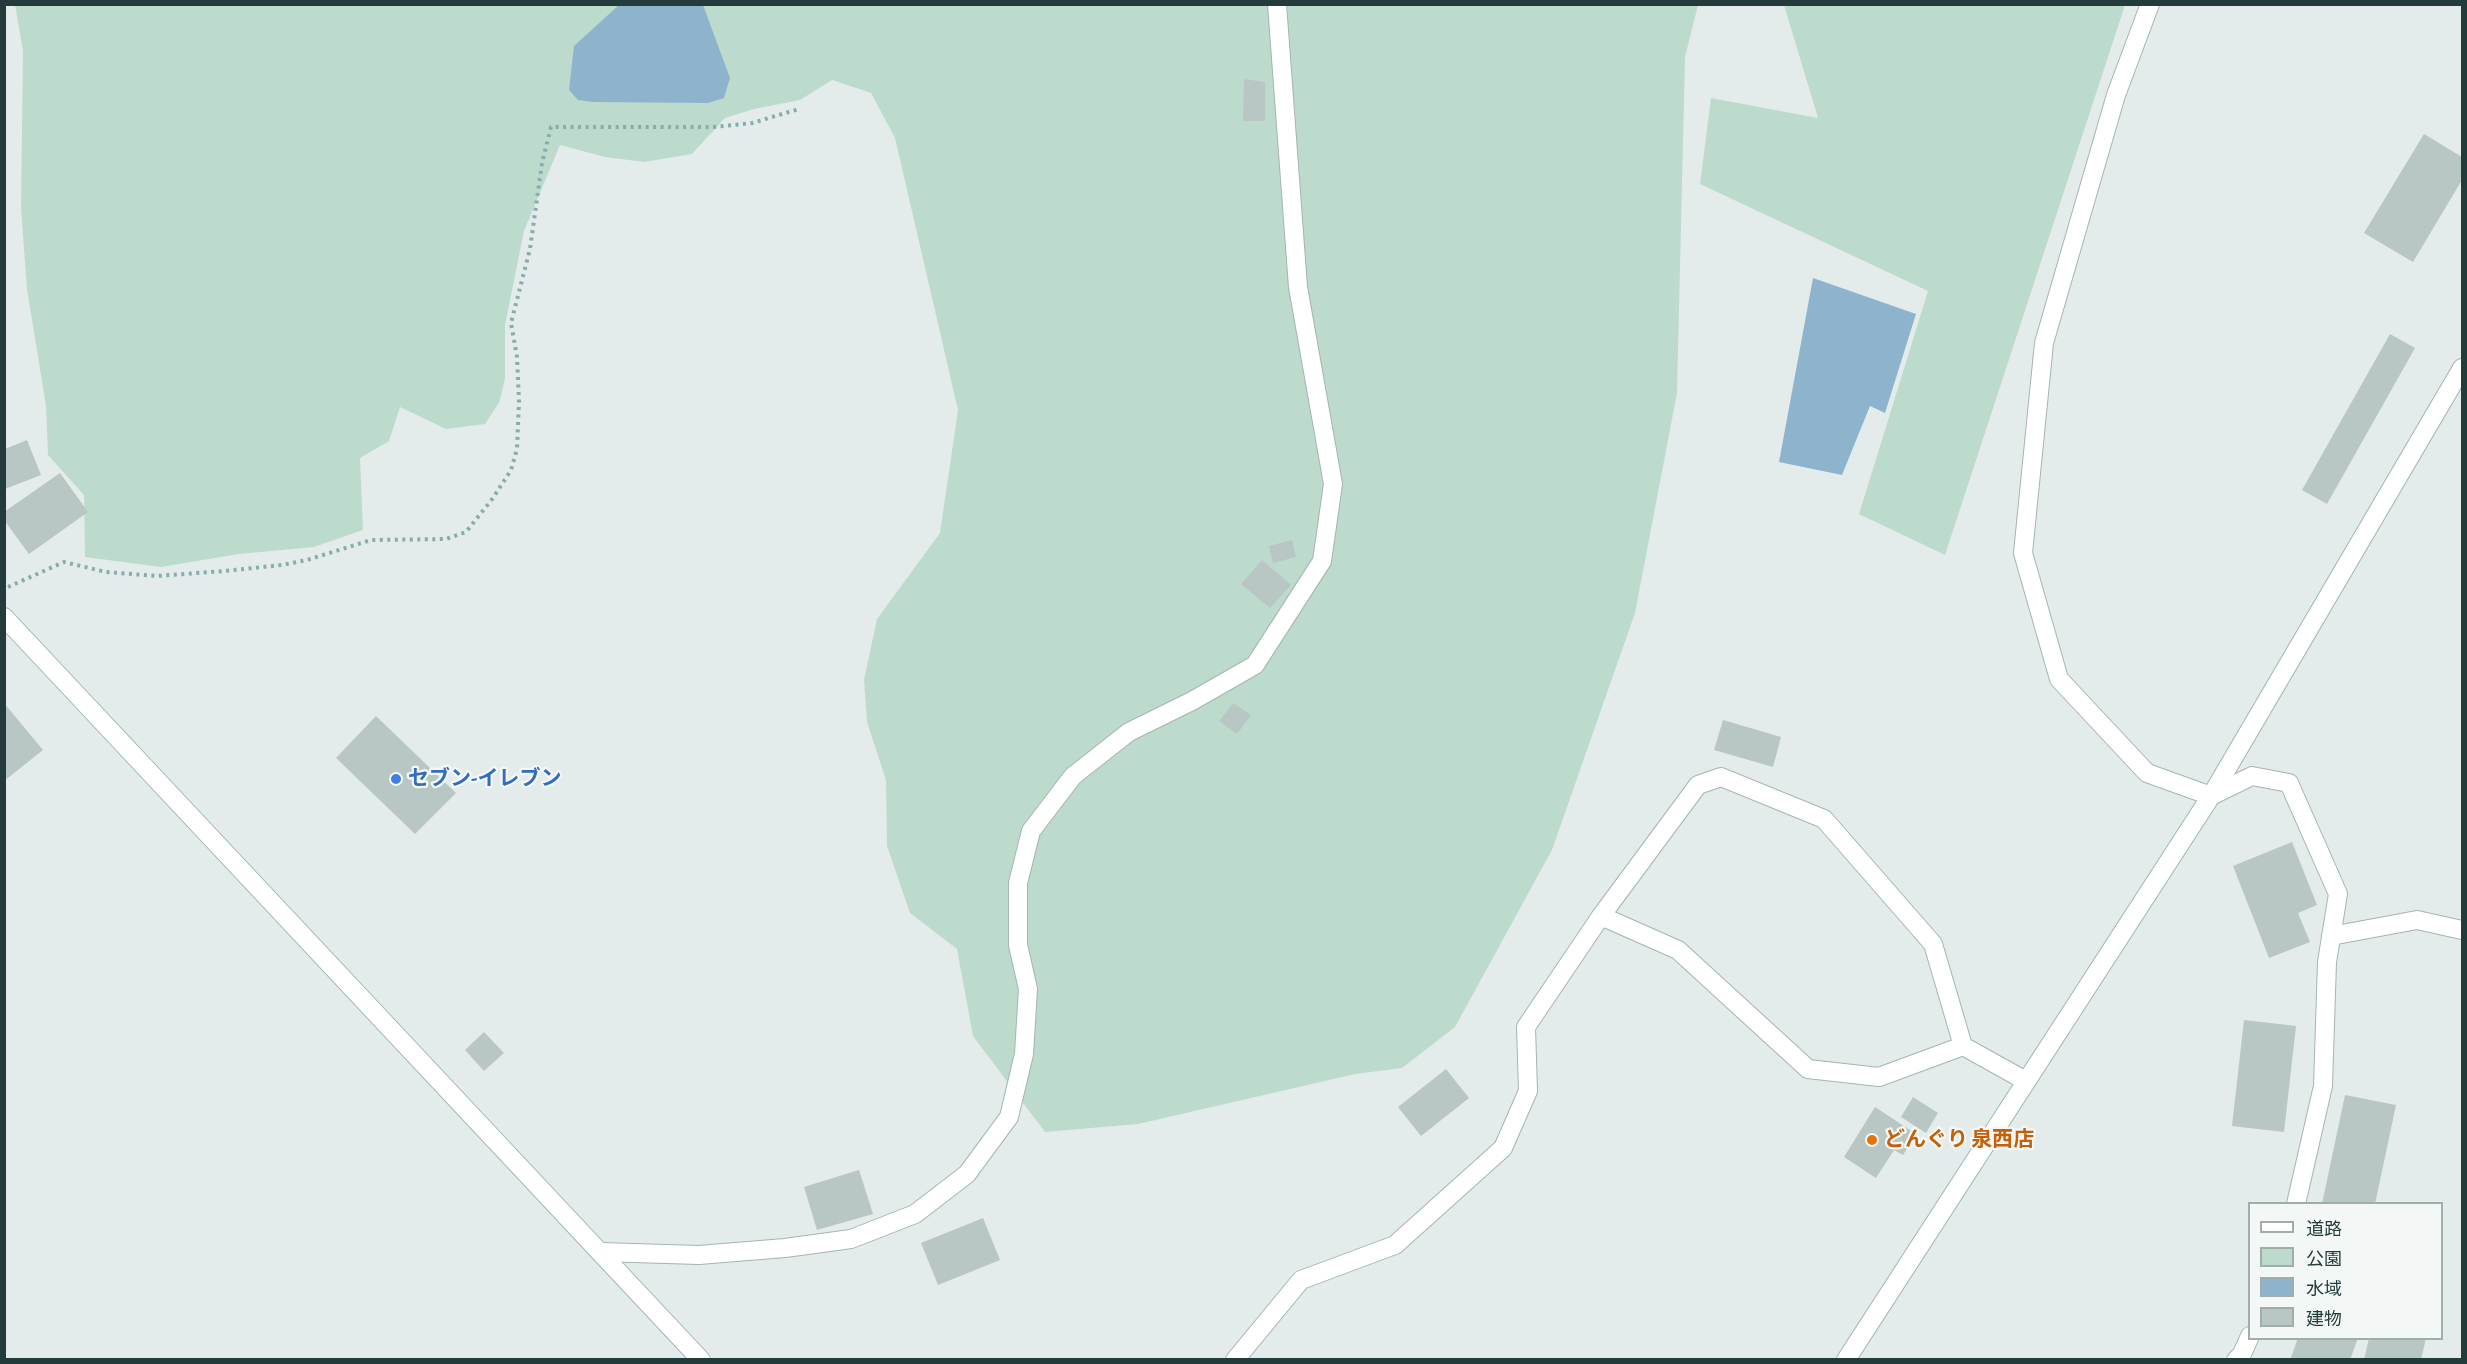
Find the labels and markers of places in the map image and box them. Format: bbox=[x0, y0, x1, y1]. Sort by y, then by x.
place label: セブン-イレブン bbox=[408, 766, 561, 792]
marker: セブン-イレブン bbox=[389, 772, 403, 786]
place label: どんぐり 泉西店 bbox=[1884, 1127, 2034, 1153]
marker: どんぐり 泉西店 bbox=[1865, 1133, 1879, 1147]

